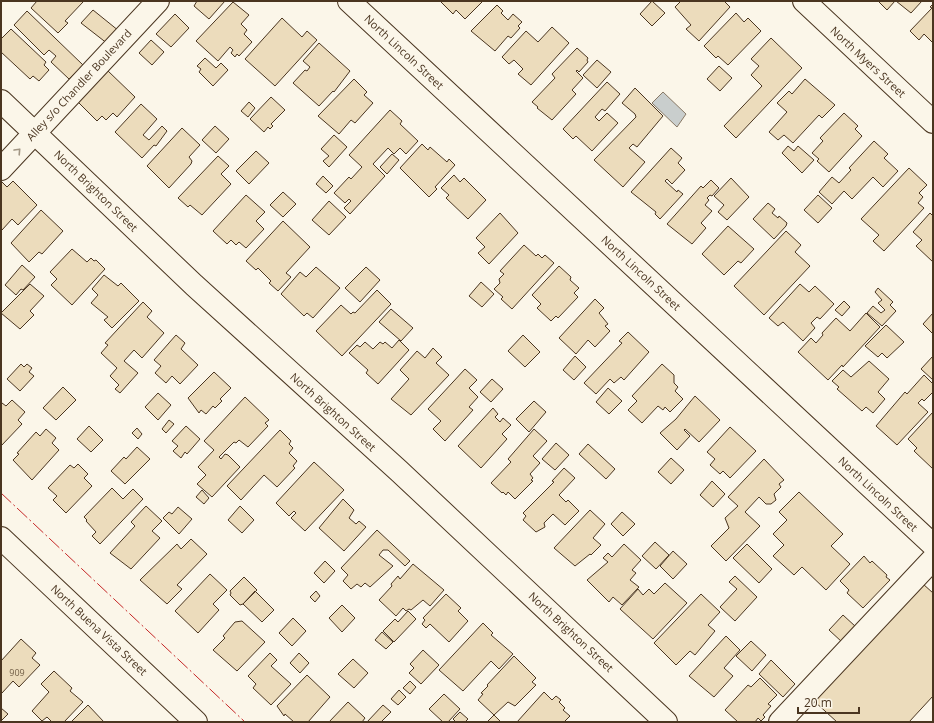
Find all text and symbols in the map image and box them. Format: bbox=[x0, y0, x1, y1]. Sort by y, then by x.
street label: North Lincoln Street bbox=[361, 11, 447, 92]
street label: North Myers Street bbox=[827, 23, 909, 101]
street label: Alley s/o Chandler Boulevard bbox=[23, 26, 134, 144]
street label: North Brighton Street bbox=[51, 147, 141, 235]
one-way arrow bbox=[13, 148, 21, 156]
street label: North Lincoln Street bbox=[598, 232, 684, 313]
street label: North Brighton Street bbox=[287, 369, 380, 454]
street label: North Lincoln Street bbox=[835, 453, 921, 534]
street label: North Buena Vista Street bbox=[48, 581, 151, 678]
street label: North Brighton Street bbox=[526, 588, 617, 675]
house number: 909 bbox=[9, 666, 25, 679]
scale bar bbox=[798, 689, 859, 715]
text: 20 m bbox=[804, 694, 832, 711]

